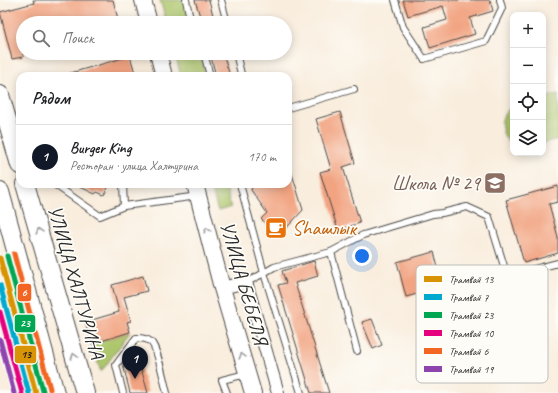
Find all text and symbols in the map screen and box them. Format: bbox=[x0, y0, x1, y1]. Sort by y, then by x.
map controls bbox=[510, 12, 546, 156]
button: + bbox=[510, 12, 546, 48]
search box bbox=[16, 16, 292, 60]
icon: search bbox=[30, 27, 52, 49]
text: Поиск bbox=[62, 29, 94, 48]
button: − bbox=[510, 48, 546, 84]
button: locate bbox=[510, 84, 546, 120]
text: Рядом bbox=[32, 88, 70, 109]
button: layers bbox=[510, 120, 546, 156]
text: Burger King bbox=[70, 139, 131, 158]
text: 1 bbox=[42, 149, 48, 165]
text: 170 m bbox=[248, 149, 276, 165]
text: Ресторан · улица Халтурина bbox=[70, 158, 198, 174]
school or university icon: Школа № 29 bbox=[482, 170, 508, 196]
place label: Школа № 29 bbox=[392, 171, 482, 196]
street label: УЛИЦА ХАЛТУРИНА bbox=[42, 203, 110, 362]
cafe icon: Shашлык bbox=[263, 215, 289, 241]
place label: Shашлык bbox=[292, 216, 357, 241]
street label: УЛИЦА БЕБЕЛЯ bbox=[214, 218, 274, 351]
one-way arrow bbox=[35, 227, 43, 234]
one-way arrow bbox=[203, 227, 212, 234]
your location bbox=[352, 246, 372, 266]
legend bbox=[416, 265, 548, 383]
text: Трамвай 13 bbox=[449, 272, 494, 286]
line badge: 6 bbox=[17, 283, 32, 302]
text: 6 bbox=[21, 285, 27, 299]
text: Трамвай 7 bbox=[449, 290, 490, 304]
text: Трамвай 23 bbox=[449, 308, 494, 322]
line badge: 23 bbox=[14, 314, 36, 333]
text: 23 bbox=[20, 316, 31, 330]
text: Трамвай 10 bbox=[449, 326, 494, 340]
text: Трамвай 6 bbox=[449, 344, 490, 358]
line badge: 13 bbox=[14, 345, 37, 364]
pin: 1 bbox=[122, 346, 148, 379]
text: 13 bbox=[21, 347, 32, 361]
one-way arrow bbox=[70, 352, 79, 359]
one-way arrow bbox=[238, 352, 247, 359]
text: Трамвай 19 bbox=[449, 362, 494, 376]

